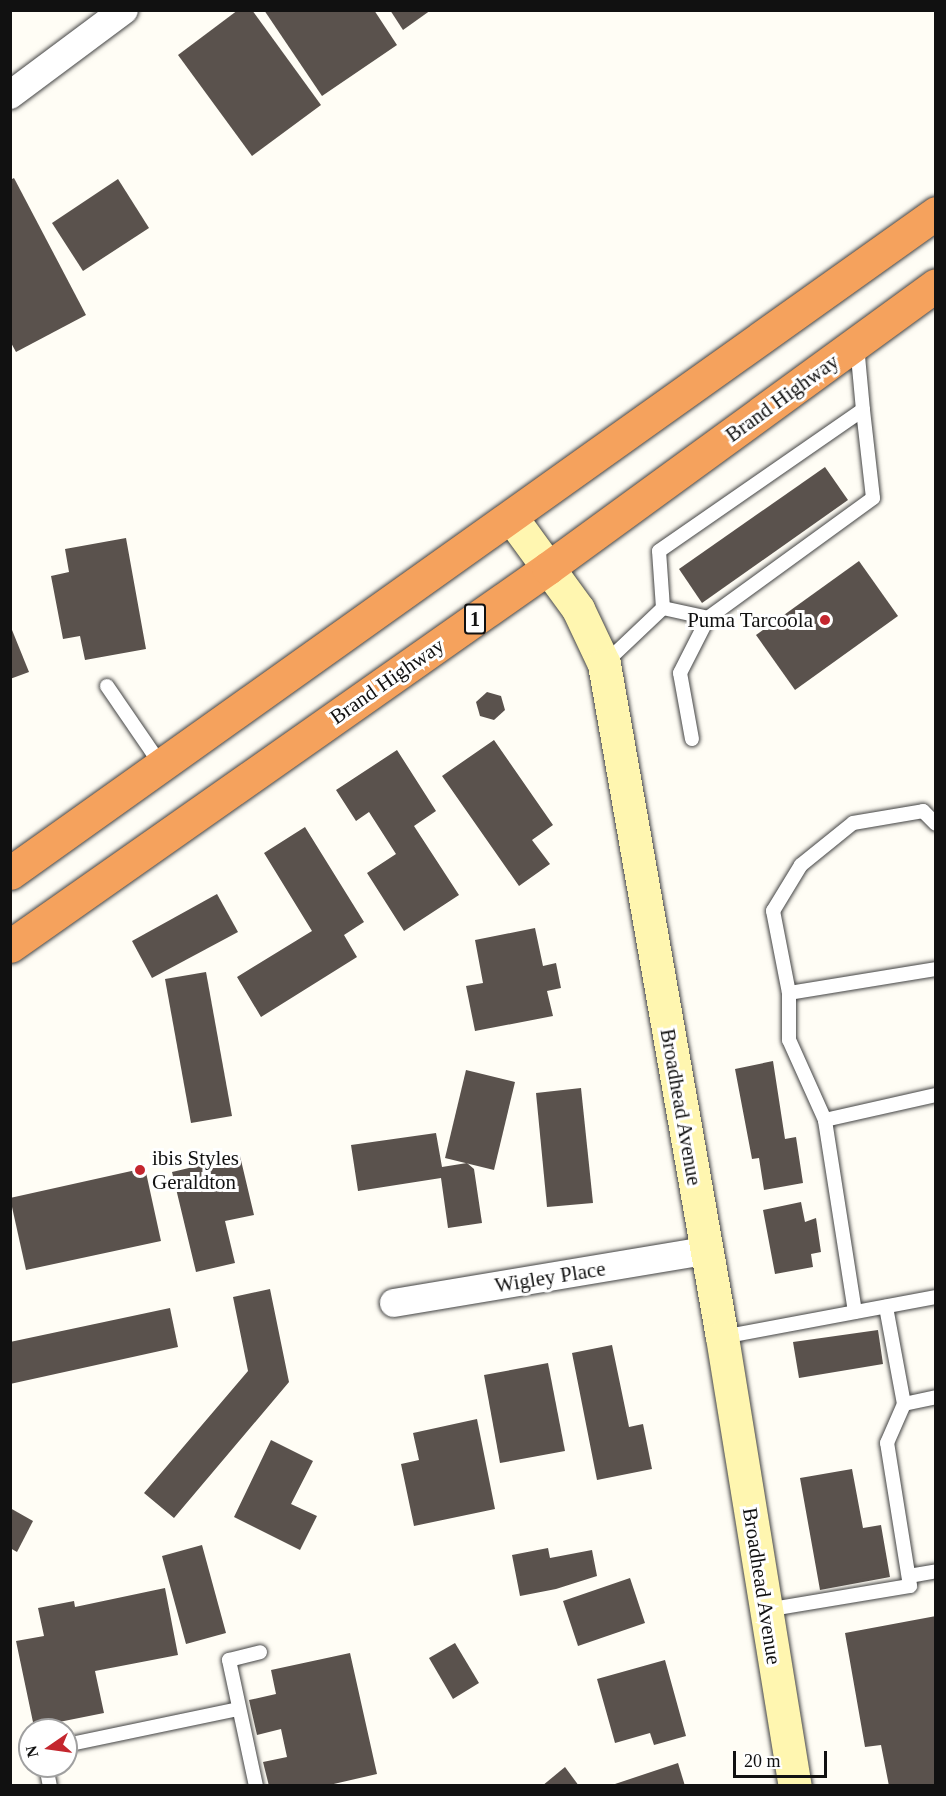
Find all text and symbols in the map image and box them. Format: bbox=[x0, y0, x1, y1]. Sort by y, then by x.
street label: Brand Highway bbox=[721, 349, 843, 447]
road number: 1 bbox=[463, 602, 487, 636]
place label: Puma Tarcoola bbox=[687, 607, 813, 633]
marker: Puma Tarcoola bbox=[818, 613, 832, 627]
street label: Brand Highway bbox=[325, 632, 449, 730]
street label: Broadhead Avenue bbox=[655, 1026, 707, 1188]
place label: ibis Styles Geraldton bbox=[152, 1145, 239, 1195]
marker: ibis Styles Geraldton bbox=[133, 1163, 147, 1177]
street label: Wigley Place bbox=[493, 1256, 607, 1298]
street label: Broadhead Avenue bbox=[737, 1505, 787, 1667]
north arrow bbox=[18, 1718, 78, 1778]
scale bar bbox=[736, 1739, 830, 1777]
text: N bbox=[22, 1744, 42, 1759]
text: 20 m bbox=[744, 1751, 781, 1771]

